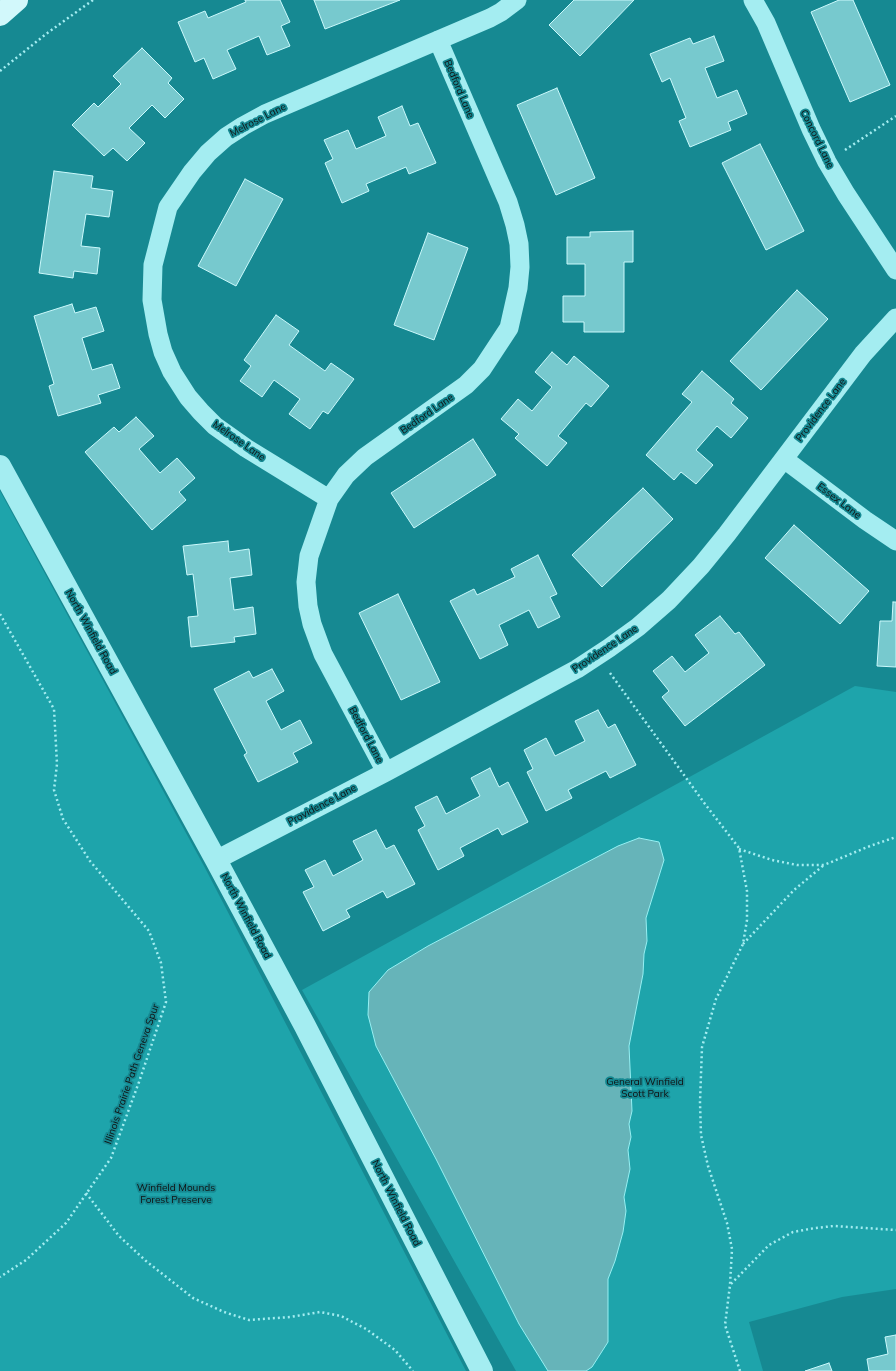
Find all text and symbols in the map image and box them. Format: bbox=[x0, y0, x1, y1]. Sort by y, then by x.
street label: Bedford Lane bbox=[441, 58, 477, 120]
street label: Melrose Lane bbox=[228, 101, 288, 139]
street label: Concord Lane bbox=[798, 108, 836, 170]
street label: Providence Lane bbox=[793, 376, 849, 444]
street label: Bedford Lane bbox=[398, 391, 456, 437]
street label: Melrose Lane bbox=[210, 418, 268, 464]
street label: Essex Lane bbox=[815, 481, 863, 521]
street label: North Winfield Road bbox=[63, 588, 119, 676]
street label: Providence Lane bbox=[570, 623, 640, 675]
street label: Bedford Lane bbox=[346, 705, 386, 765]
street label: Providence Lane bbox=[286, 782, 358, 828]
street label: North Winfield Road bbox=[218, 871, 274, 961]
street label: Illinois Prairie Path Geneva Spur bbox=[102, 1002, 162, 1146]
park label: General Winfield Scott Park bbox=[606, 1076, 684, 1100]
street label: North Winfield Road bbox=[369, 1158, 423, 1248]
park label: Winfield Mounds Forest Preserve bbox=[137, 1182, 215, 1206]

